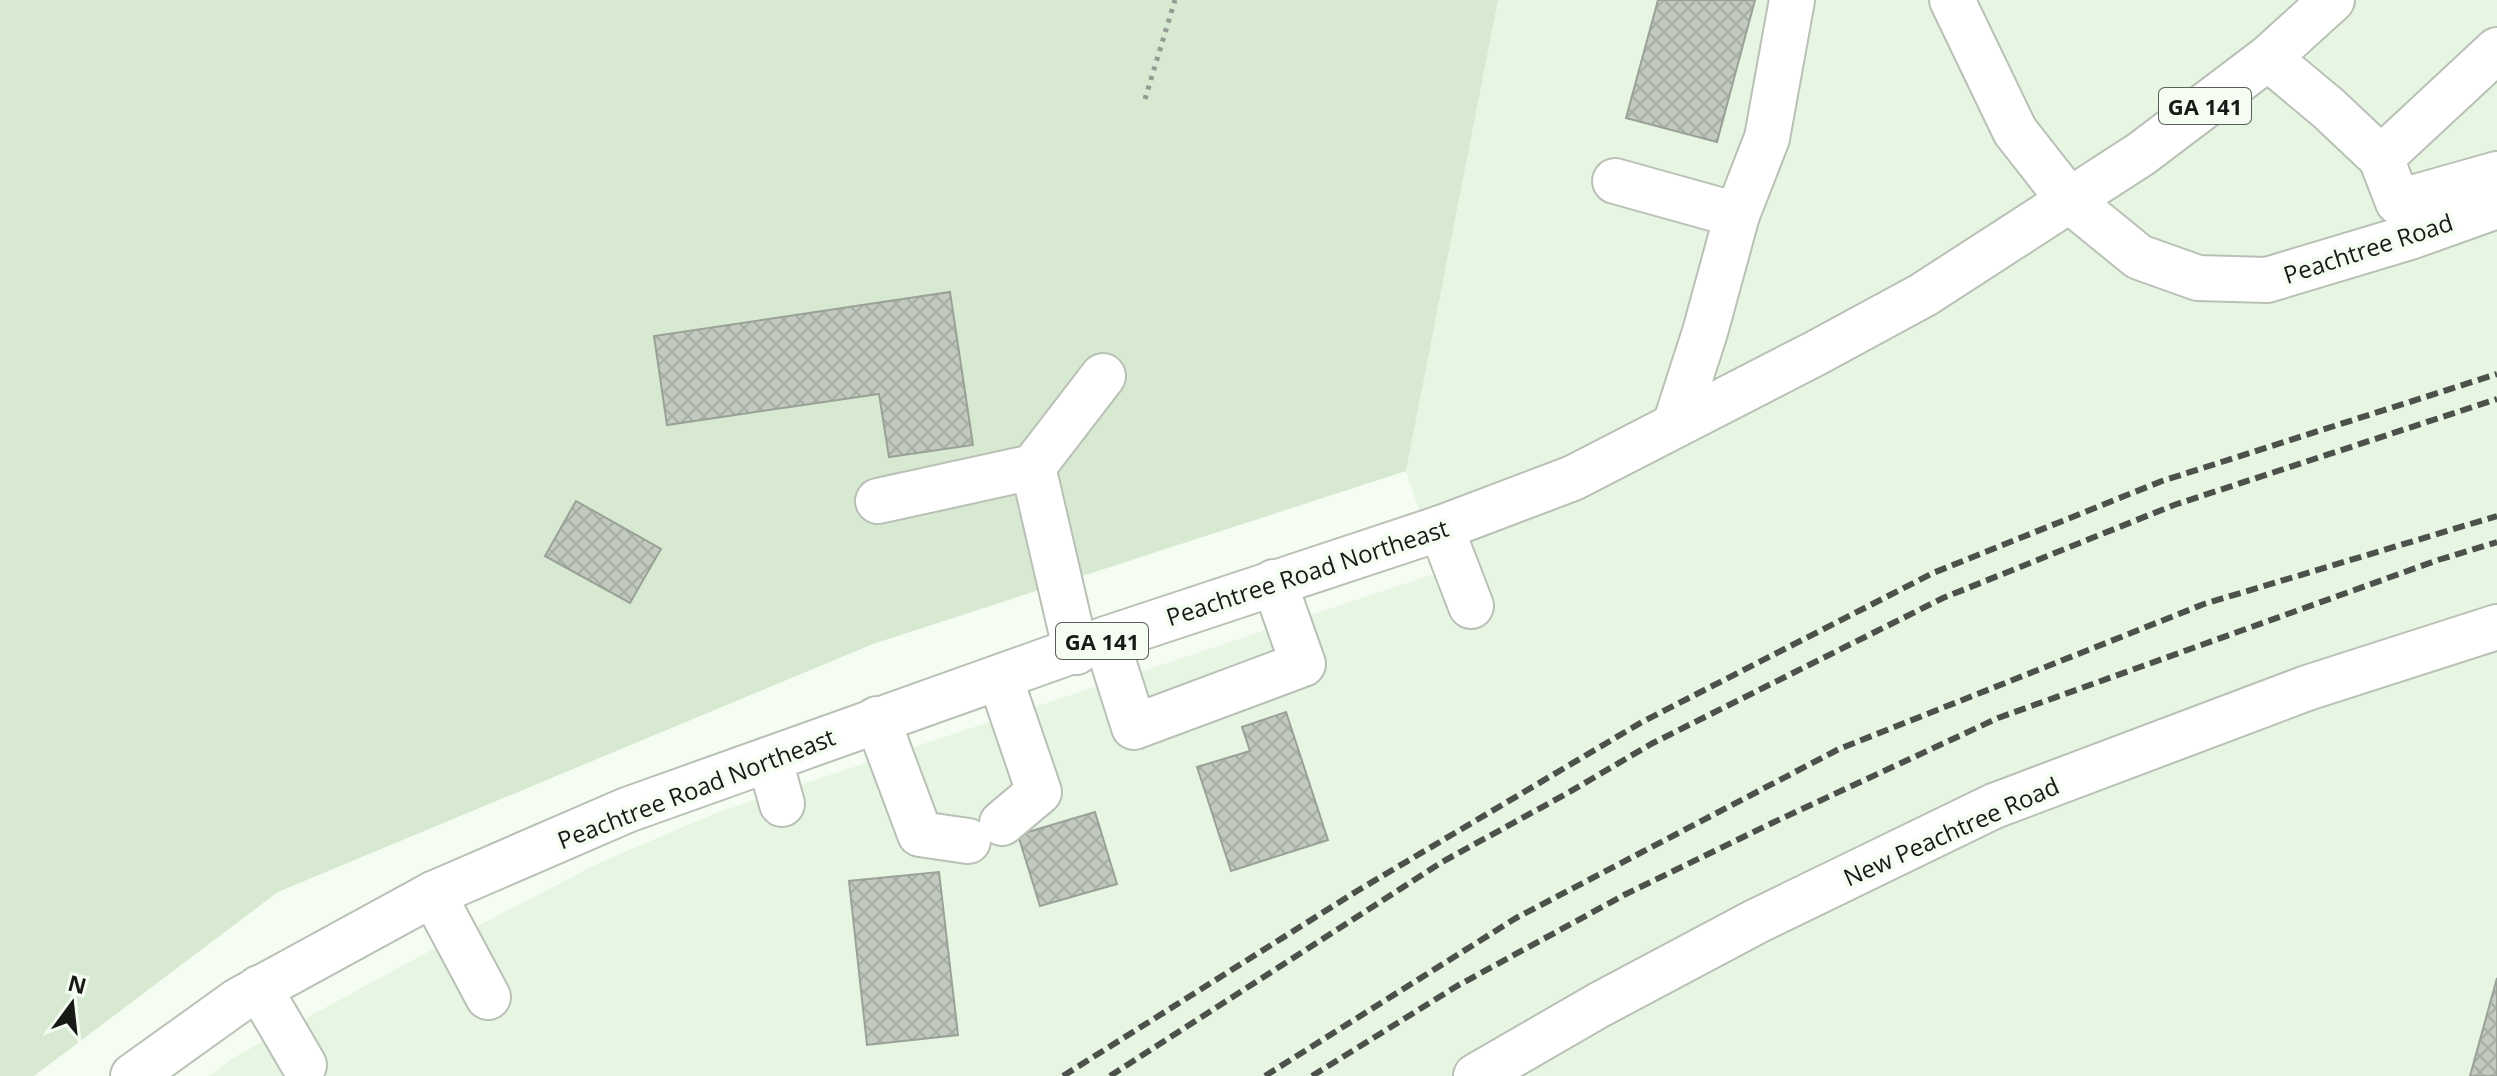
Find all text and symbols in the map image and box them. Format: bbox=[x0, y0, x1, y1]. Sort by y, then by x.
road number: GA 141 bbox=[2159, 88, 2251, 124]
street label: Peachtree Road bbox=[2279, 205, 2457, 291]
street label: Peachtree Road Northeast bbox=[1162, 511, 1452, 633]
road number: GA 141 bbox=[1056, 623, 1148, 659]
street label: Peachtree Road Northeast bbox=[552, 720, 840, 856]
street label: New Peachtree Road bbox=[1838, 769, 2064, 893]
north arrow bbox=[32, 964, 112, 1044]
text: N bbox=[65, 967, 90, 1001]

